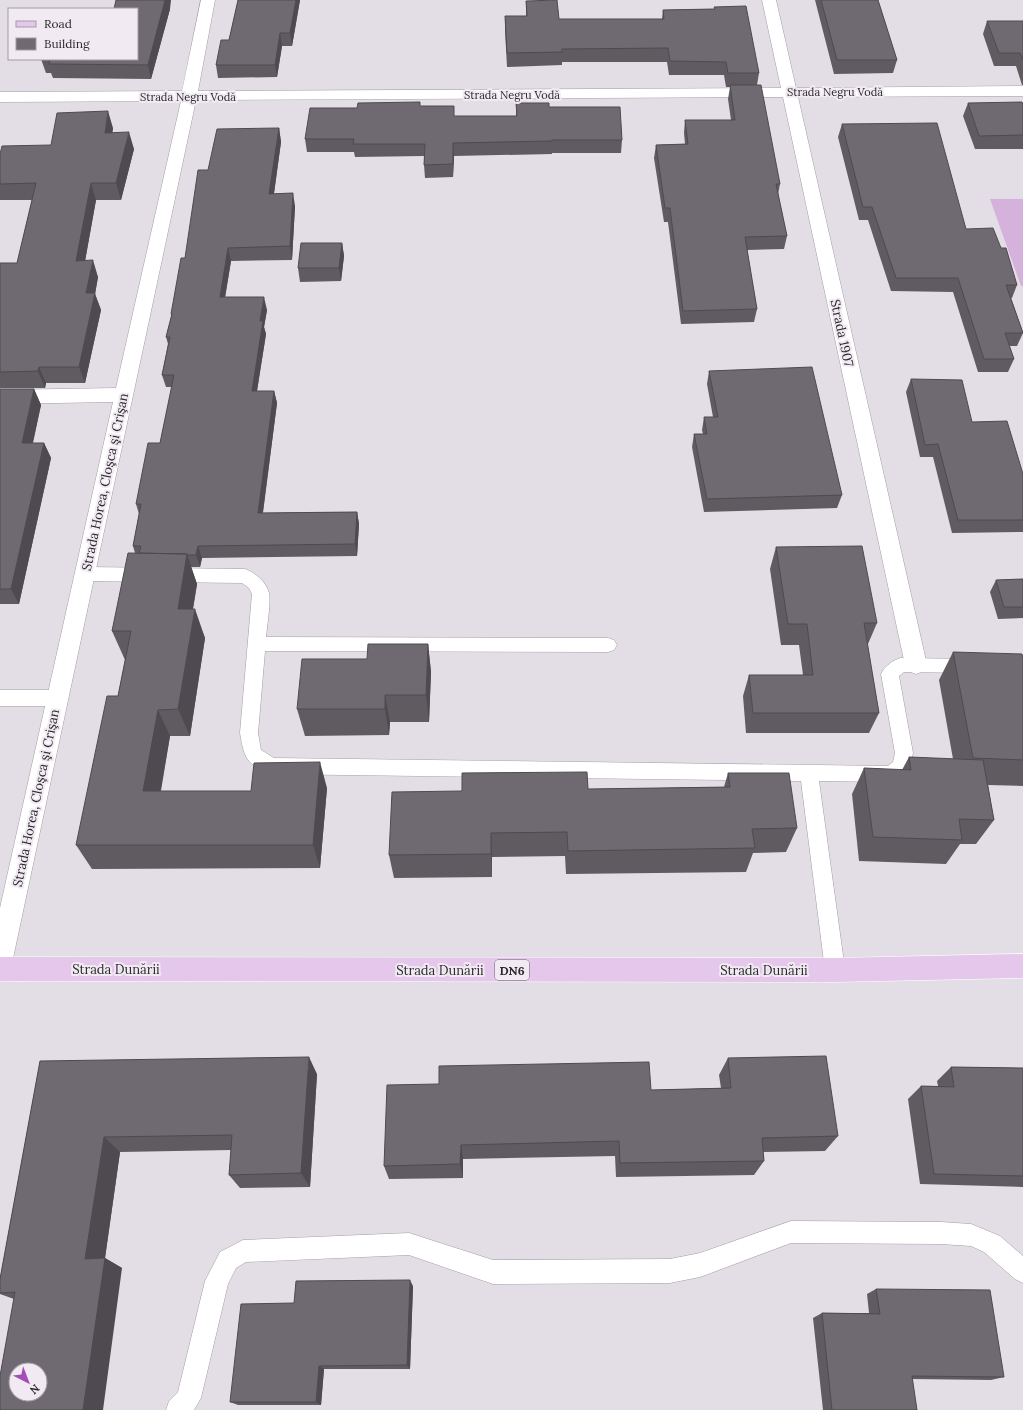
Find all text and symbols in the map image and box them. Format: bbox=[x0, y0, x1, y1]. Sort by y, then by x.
legend bbox=[8, 8, 138, 60]
text: Road bbox=[44, 16, 72, 31]
text: Building bbox=[44, 36, 90, 51]
street label: Strada Negru Vodă bbox=[787, 85, 883, 99]
street label: Strada Negru Vodă bbox=[464, 88, 560, 102]
street label: Strada Negru Vodă bbox=[140, 90, 236, 104]
street label: Strada 1907 bbox=[827, 298, 857, 368]
street label: Strada Horea, Cloşca şi Crişan bbox=[78, 391, 132, 572]
street label: Strada Horea, Cloşca şi Crişan bbox=[9, 707, 63, 888]
road number: DN6 bbox=[495, 960, 529, 980]
street label: Strada Dunării bbox=[72, 961, 160, 978]
street label: Strada Dunării bbox=[396, 962, 484, 979]
street label: Strada Dunării bbox=[720, 962, 808, 979]
north arrow bbox=[8, 1362, 48, 1402]
text: N bbox=[26, 1381, 43, 1398]

